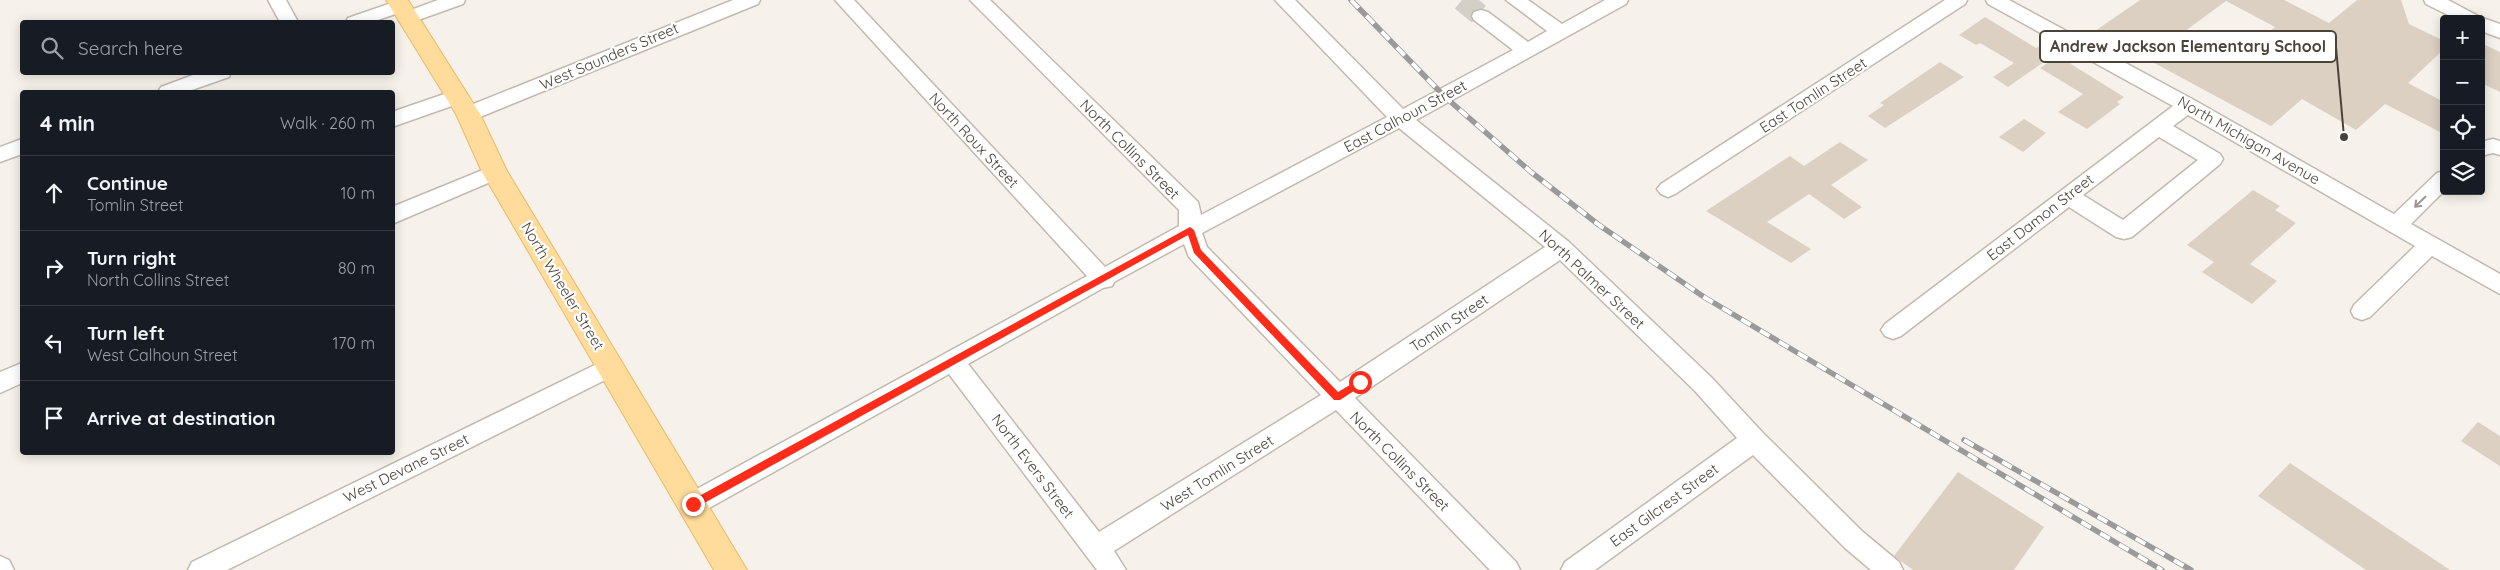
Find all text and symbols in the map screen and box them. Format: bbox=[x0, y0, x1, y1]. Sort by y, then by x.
map controls bbox=[2440, 15, 2485, 195]
button: + bbox=[2440, 15, 2485, 60]
street label: West Saunders Street bbox=[537, 18, 681, 94]
search box bbox=[20, 20, 395, 75]
callout: Andrew Jackson Elementary School bbox=[2040, 31, 2336, 62]
icon: search bbox=[38, 34, 66, 62]
text: Search here bbox=[78, 36, 183, 60]
text: Andrew Jackson Elementary School bbox=[2050, 36, 2326, 56]
street label: East Tomlin Street bbox=[1756, 53, 1870, 137]
button: − bbox=[2440, 60, 2485, 105]
street label: East Calhoun Street bbox=[1340, 76, 1470, 156]
street label: North Roux Street bbox=[925, 88, 1023, 192]
street label: North Michigan Avenue bbox=[2175, 92, 2323, 188]
street label: North Collins Street bbox=[1076, 95, 1184, 203]
button: locate bbox=[2440, 105, 2485, 150]
text: 4 min bbox=[40, 110, 95, 136]
text: Walk · 260 m bbox=[280, 113, 375, 133]
button: layers bbox=[2440, 150, 2485, 195]
street label: East Damon Street bbox=[1983, 169, 2097, 265]
text: Continue bbox=[87, 171, 168, 195]
icon: ahead bbox=[40, 179, 68, 207]
text: 10 m bbox=[341, 183, 375, 203]
text: Tomlin Street bbox=[87, 195, 183, 215]
one-way arrow bbox=[2414, 196, 2426, 208]
street label: North Wheeler Street bbox=[517, 219, 609, 353]
street label: North Palmer Street bbox=[1535, 225, 1649, 333]
text: Turn right bbox=[87, 246, 176, 270]
icon: right bbox=[40, 254, 68, 282]
text: 80 m bbox=[338, 258, 375, 278]
text: North Collins Street bbox=[87, 270, 229, 290]
street label: Tomlin Street bbox=[1406, 290, 1492, 356]
text: Turn left bbox=[87, 321, 165, 345]
icon: left bbox=[40, 329, 68, 357]
text: 170 m bbox=[332, 333, 375, 353]
text: West Calhoun Street bbox=[87, 345, 238, 365]
route start bbox=[1349, 371, 1372, 394]
icon: arrive bbox=[40, 404, 68, 432]
text: Arrive at destination bbox=[87, 406, 276, 430]
street label: North Collins Street bbox=[1346, 407, 1454, 515]
street label: North Evers Street bbox=[987, 410, 1079, 522]
street label: West Devane Street bbox=[340, 429, 472, 507]
street label: West Tomlin Street bbox=[1157, 431, 1277, 515]
street label: East Gilcrest Street bbox=[1606, 459, 1722, 551]
route end bbox=[682, 493, 705, 516]

